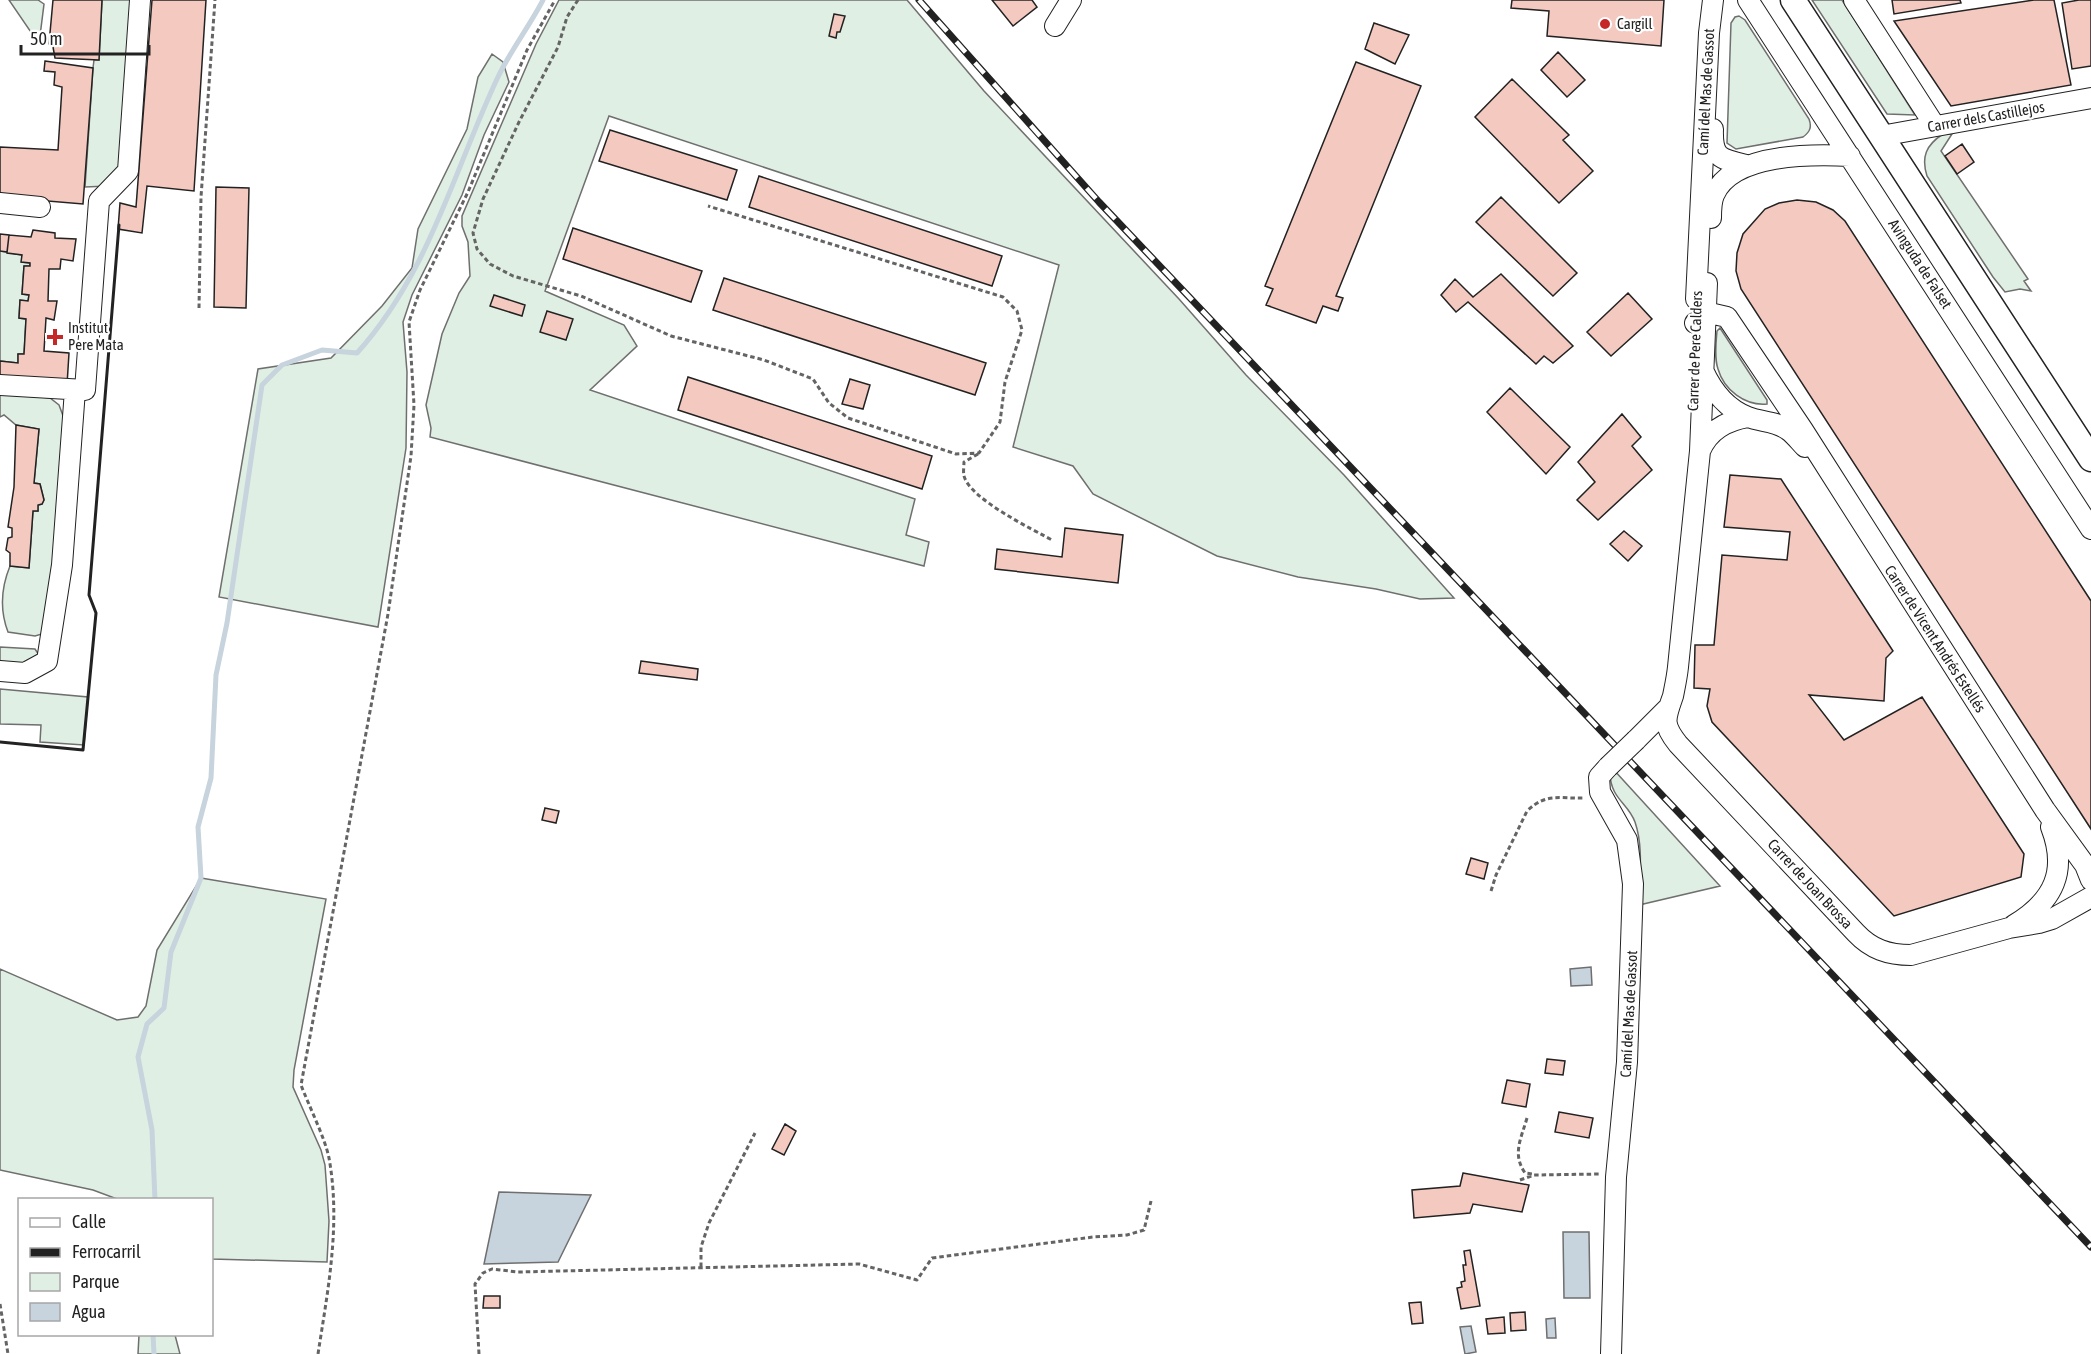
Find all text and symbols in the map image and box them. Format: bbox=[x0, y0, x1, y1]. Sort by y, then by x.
place label: Cargill bbox=[1617, 15, 1653, 32]
marker: Cargill bbox=[1598, 17, 1612, 31]
scale bar bbox=[21, 18, 148, 56]
text: 50 m bbox=[30, 28, 62, 49]
street label: Camí del Mas de Gassot bbox=[1694, 28, 1717, 156]
street label: Carrer dels Castillejos bbox=[1926, 98, 2046, 135]
street label: Avinguda de Falset bbox=[1885, 216, 1956, 312]
street label: Carrer de Pere Calders bbox=[1684, 291, 1705, 411]
place label: Institut Pere Mata bbox=[68, 319, 124, 353]
marker: Institut Pere Mata bbox=[46, 328, 64, 346]
street label: Carrer de Vicent Andrés Estellés bbox=[1882, 562, 1989, 715]
street label: Carrer de Joan Brossa bbox=[1765, 835, 1856, 932]
street label: Camí del Mas de Gassot bbox=[1617, 950, 1640, 1078]
legend bbox=[18, 1198, 213, 1336]
text: Calle bbox=[72, 1211, 106, 1232]
text: Ferrocarril bbox=[72, 1241, 141, 1262]
text: Parque bbox=[72, 1271, 120, 1292]
text: Agua bbox=[72, 1301, 106, 1322]

